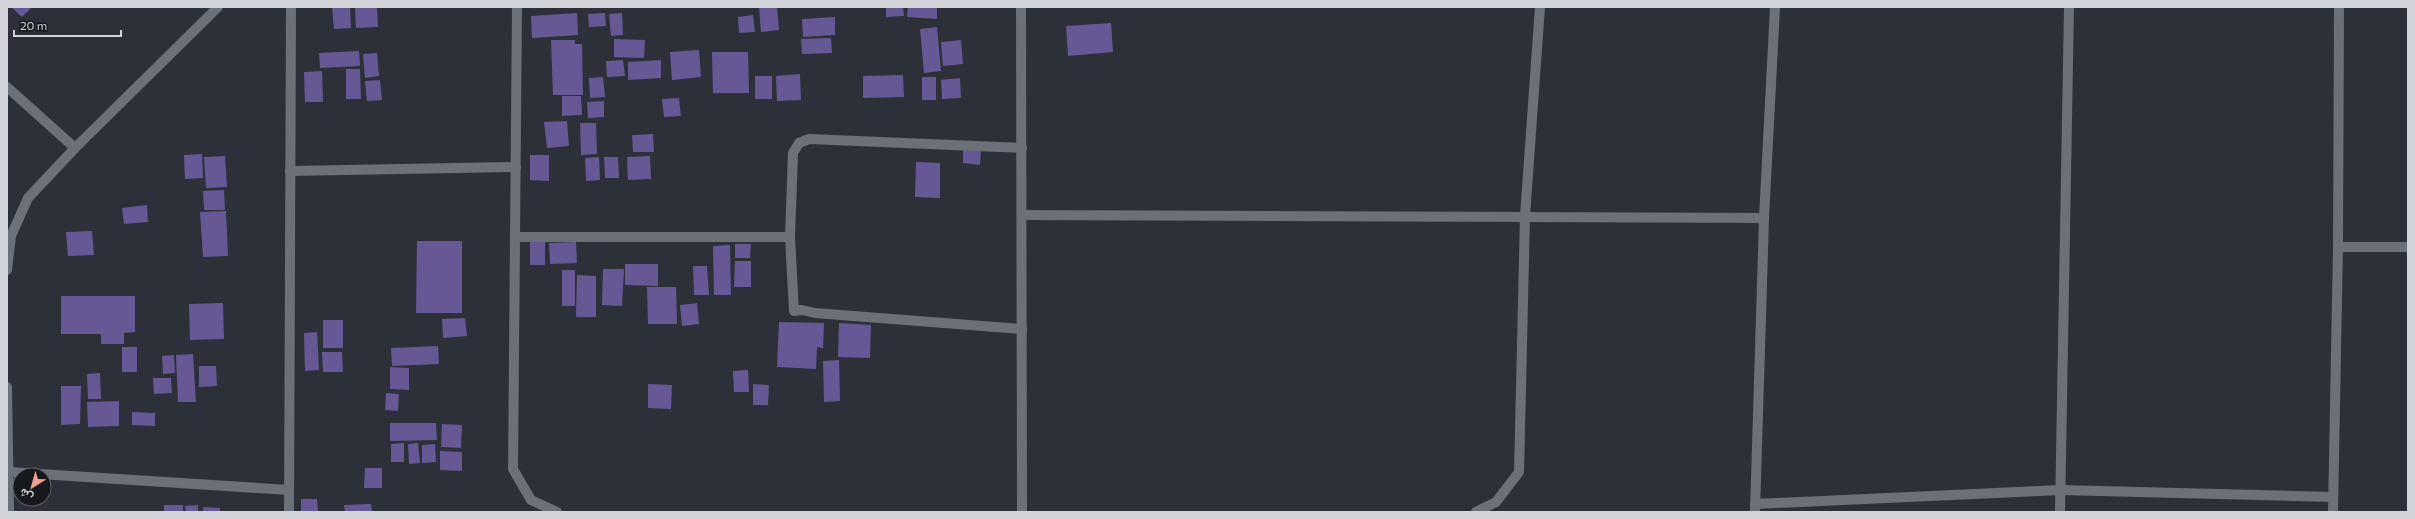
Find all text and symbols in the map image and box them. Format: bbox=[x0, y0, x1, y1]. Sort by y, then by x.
scale bar bbox=[14, 12, 121, 38]
text: 20 m bbox=[20, 18, 47, 32]
north arrow bbox=[12, 467, 52, 507]
text: ش bbox=[16, 485, 35, 505]

